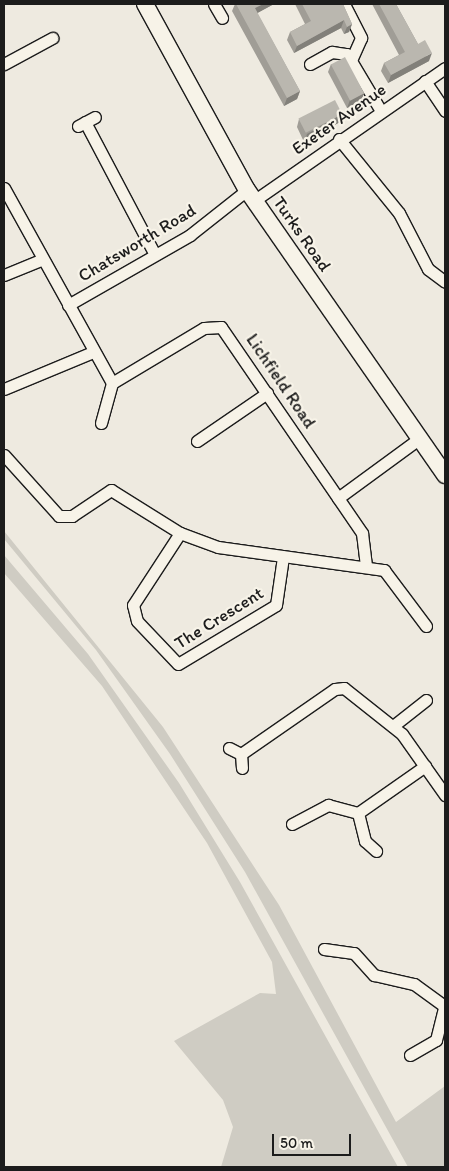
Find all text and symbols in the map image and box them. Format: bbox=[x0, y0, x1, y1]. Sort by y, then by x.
street label: Exeter Avenue bbox=[288, 79, 390, 159]
street label: Turks Road bbox=[268, 193, 336, 275]
street label: Chatsworth Road bbox=[74, 200, 200, 286]
street label: Lichfield Road bbox=[242, 330, 320, 432]
street label: The Crescent bbox=[170, 582, 268, 654]
scale bar bbox=[274, 1124, 353, 1156]
text: 50 m bbox=[280, 1134, 313, 1152]

